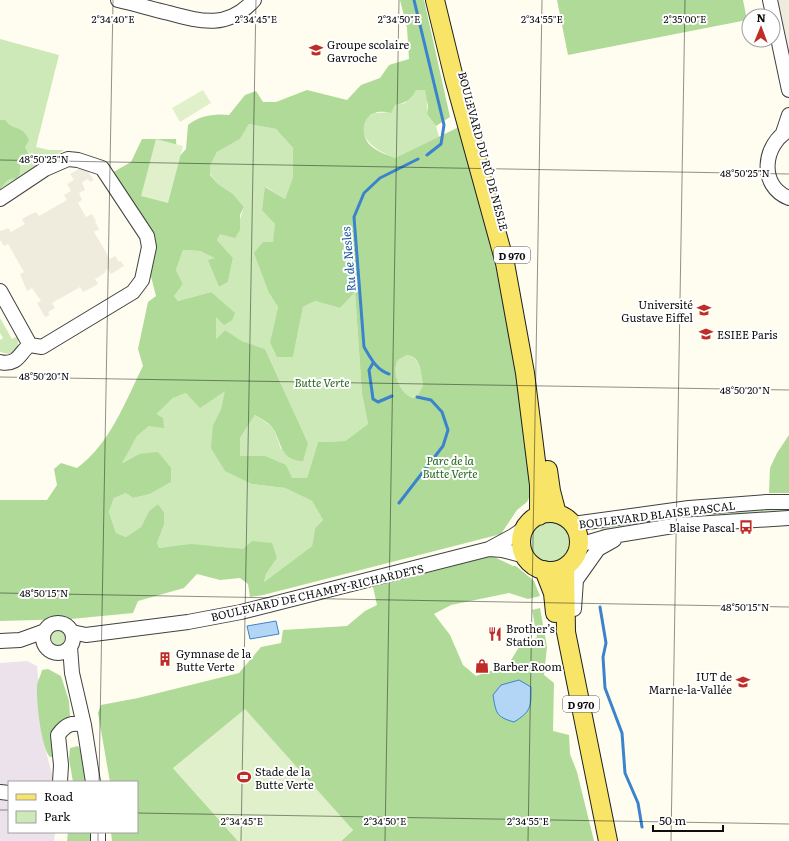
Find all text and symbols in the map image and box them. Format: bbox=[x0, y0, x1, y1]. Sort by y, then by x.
north arrow bbox=[741, 8, 781, 48]
text: N bbox=[756, 9, 766, 25]
text: 2°34'40"E bbox=[91, 11, 135, 26]
text: 2°34'45"E bbox=[235, 11, 277, 26]
text: 2°34'50"E bbox=[378, 11, 420, 26]
text: 2°34'55"E bbox=[521, 11, 563, 26]
text: 2°35'00"E bbox=[664, 11, 706, 26]
place label: Groupe scolaire Gavroche bbox=[327, 36, 409, 65]
school or university icon: Groupe scolaire Gavroche bbox=[308, 42, 324, 58]
street label: BOULEVARD DU RÛ DE NESLE bbox=[455, 70, 513, 232]
text: 48°50'25"N bbox=[19, 151, 69, 166]
text: 48°50'25"N bbox=[720, 165, 770, 180]
water label: Ru de Nesles bbox=[336, 226, 360, 292]
road number: D 970 bbox=[494, 247, 530, 263]
place label: Université Gustave Eiffel bbox=[621, 296, 693, 325]
school or university icon: Université Gustave Eiffel bbox=[696, 302, 712, 318]
school or university icon: ESIEE Paris bbox=[698, 326, 714, 342]
place label: ESIEE Paris bbox=[717, 326, 778, 342]
text: 48°50'20"N bbox=[19, 368, 69, 383]
park label: Butte Verte bbox=[294, 374, 350, 390]
text: 48°50'20"N bbox=[720, 382, 770, 397]
park label: Parc de la Butte Verte bbox=[422, 452, 478, 481]
street label: BOULEVARD BLAISE PASCAL bbox=[578, 496, 736, 532]
place label: Blaise Pascal bbox=[669, 519, 735, 535]
bus stop icon: Blaise Pascal bbox=[738, 519, 754, 535]
street label: BOULEVARD DE CHAMPY-RICHARDETS bbox=[209, 560, 425, 624]
text: 48°50'15"N bbox=[20, 585, 68, 600]
text: 48°50'15"N bbox=[721, 599, 769, 614]
place label: Brother’s Station bbox=[506, 620, 555, 649]
restaurant icon: Brother’s Station bbox=[487, 626, 503, 642]
place label: Gymnase de la Butte Verte bbox=[176, 645, 251, 674]
building icon: Gymnase de la Butte Verte bbox=[157, 651, 173, 667]
shop icon: Barber Room bbox=[474, 658, 490, 674]
place label: Barber Room bbox=[493, 658, 562, 674]
place label: IUT de Marne-la-Vallée bbox=[648, 668, 732, 697]
school or university icon: IUT de Marne-la-Vallée bbox=[735, 674, 751, 690]
road number: D 970 bbox=[563, 696, 599, 712]
place label: Stade de la Butte Verte bbox=[255, 763, 314, 792]
sports icon: Stade de la Butte Verte bbox=[236, 769, 252, 785]
legend bbox=[8, 781, 138, 833]
text: Road bbox=[44, 787, 74, 805]
text: Park bbox=[44, 807, 71, 825]
scale bar bbox=[653, 807, 723, 833]
text: 50 m bbox=[659, 811, 686, 829]
text: 2°34'45"E bbox=[221, 813, 263, 828]
text: 2°34'50"E bbox=[364, 813, 406, 828]
text: 2°34'55"E bbox=[507, 813, 549, 828]

